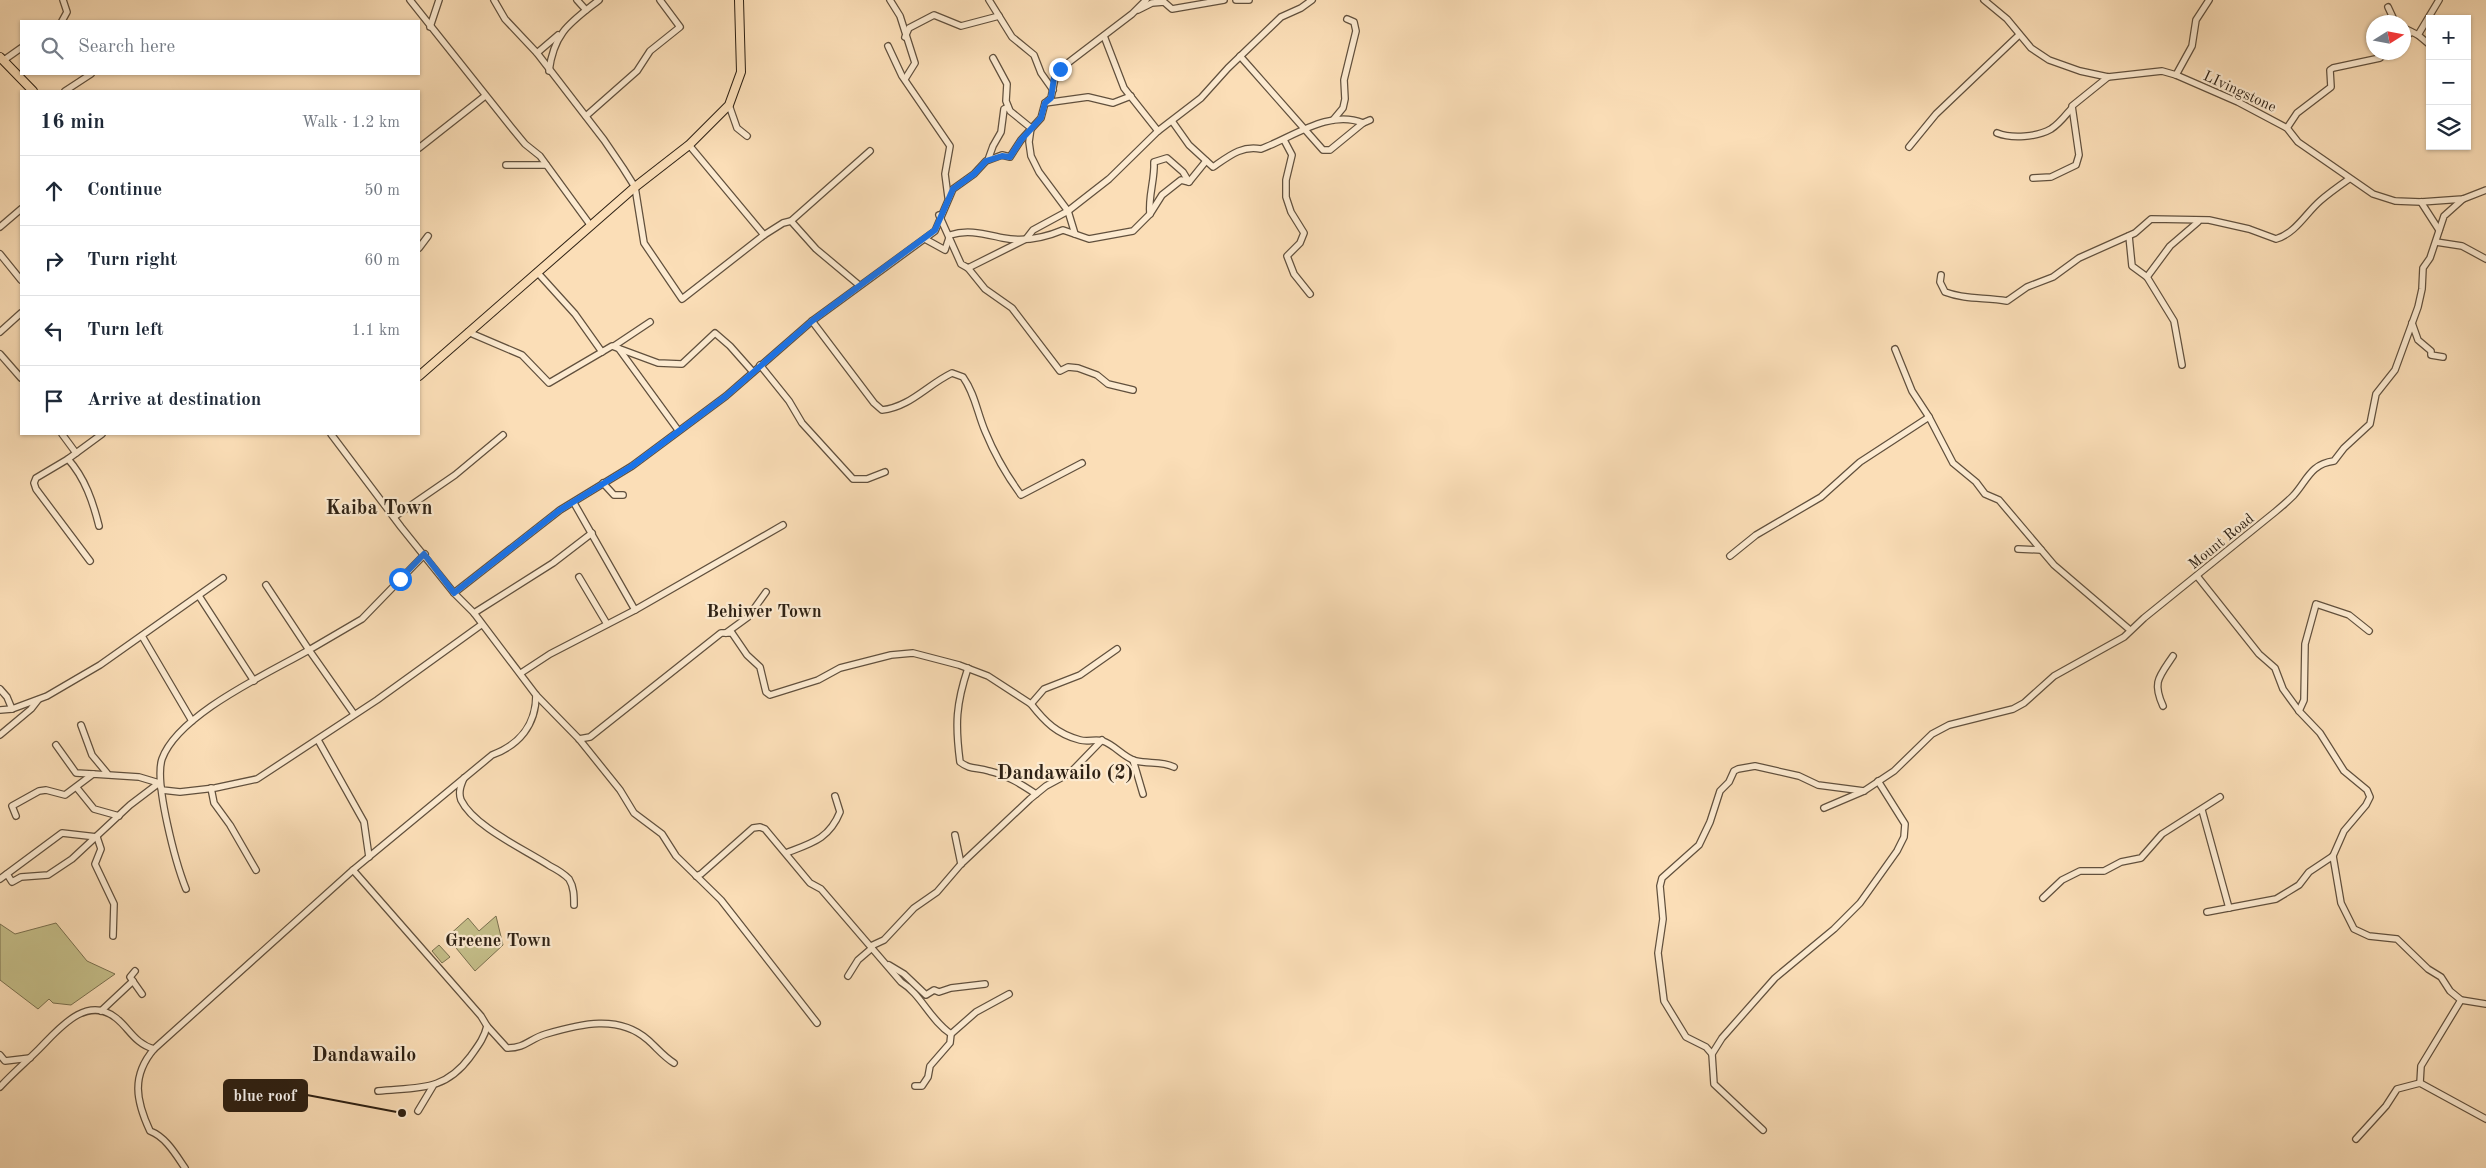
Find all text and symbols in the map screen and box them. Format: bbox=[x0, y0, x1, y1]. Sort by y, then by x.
north arrow bbox=[2366, 15, 2411, 60]
map controls bbox=[2426, 15, 2471, 150]
button: + bbox=[2426, 15, 2471, 60]
search box bbox=[20, 20, 420, 75]
icon: search bbox=[38, 34, 66, 62]
text: Search here bbox=[78, 38, 175, 57]
route end bbox=[1049, 58, 1072, 81]
button: − bbox=[2426, 60, 2471, 105]
street label: LIvingstone bbox=[2201, 69, 2278, 116]
button: layers bbox=[2426, 105, 2471, 150]
text: 16 min bbox=[40, 112, 105, 133]
text: Walk · 1.2 km bbox=[302, 115, 400, 131]
icon: ahead bbox=[40, 177, 68, 205]
text: Continue bbox=[87, 181, 162, 200]
text: 50 m bbox=[364, 183, 400, 199]
icon: right bbox=[40, 247, 68, 275]
text: Turn right bbox=[87, 251, 177, 270]
text: 60 m bbox=[364, 253, 400, 269]
icon: left bbox=[40, 317, 68, 345]
text: Turn left bbox=[87, 321, 164, 340]
text: 1.1 km bbox=[351, 323, 400, 339]
icon: arrive bbox=[40, 387, 68, 415]
text: Arrive at destination bbox=[87, 391, 261, 410]
district label: Kaiba Town bbox=[325, 499, 433, 519]
street label: Mount Road bbox=[2187, 511, 2257, 573]
route start bbox=[389, 568, 412, 591]
district label: Behiwer Town bbox=[706, 603, 822, 621]
district label: Dandawailo (2) bbox=[997, 763, 1133, 784]
district label: Greene Town bbox=[445, 932, 551, 950]
district label: Dandawailo bbox=[312, 1046, 416, 1066]
callout: blue roof bbox=[224, 1080, 307, 1111]
text: blue roof bbox=[234, 1089, 298, 1105]

